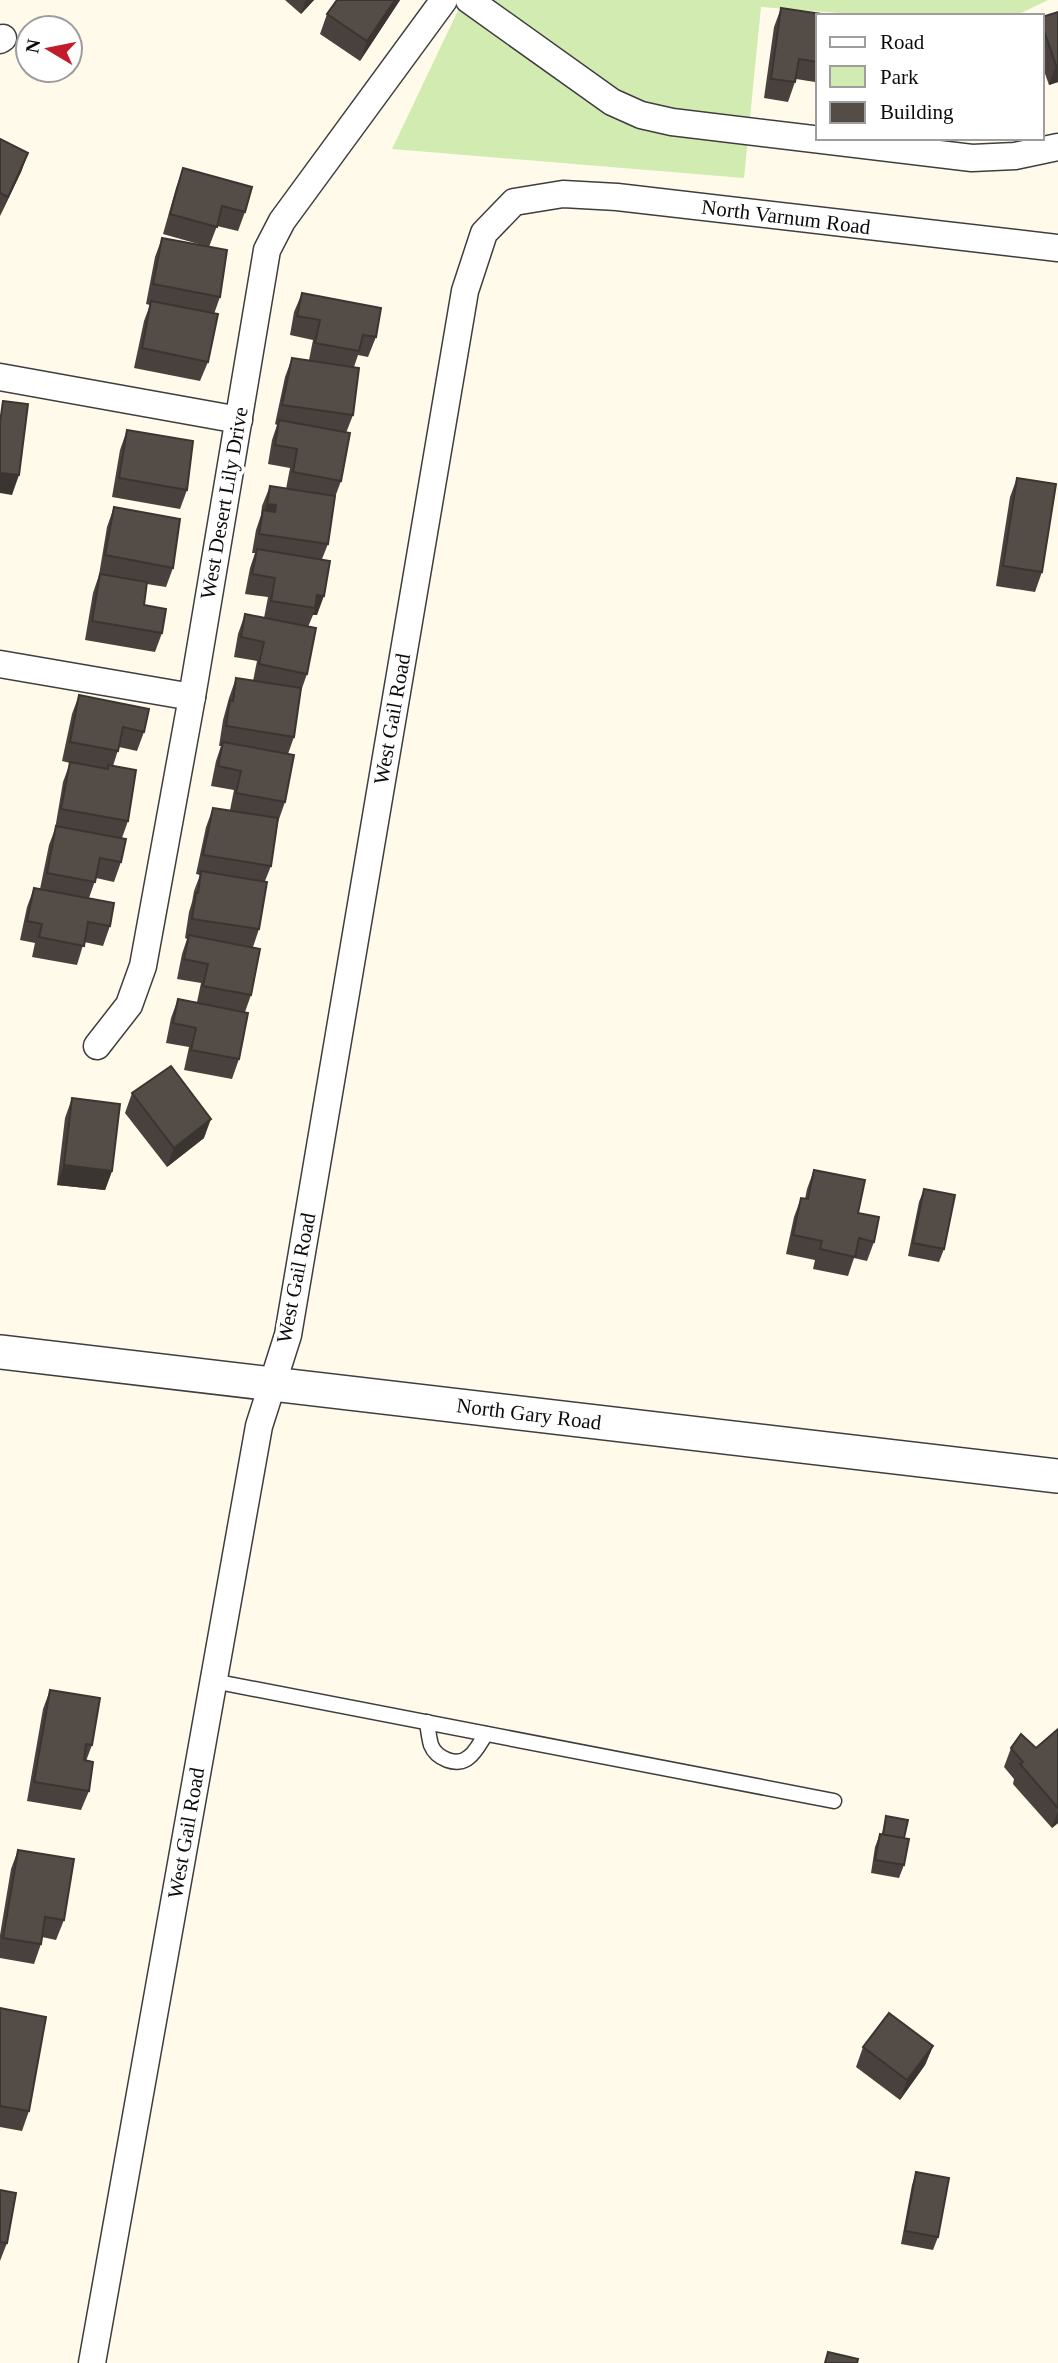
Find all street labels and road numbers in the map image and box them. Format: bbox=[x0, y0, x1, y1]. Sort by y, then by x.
street label: North Varnum Road bbox=[700, 195, 872, 239]
street label: West Desert Lily Drive bbox=[195, 405, 253, 601]
street label: West Gail Road bbox=[369, 651, 415, 786]
street label: West Gail Road bbox=[272, 1210, 321, 1345]
street label: North Gary Road bbox=[455, 1393, 603, 1435]
street label: West Gail Road bbox=[163, 1765, 209, 1900]

